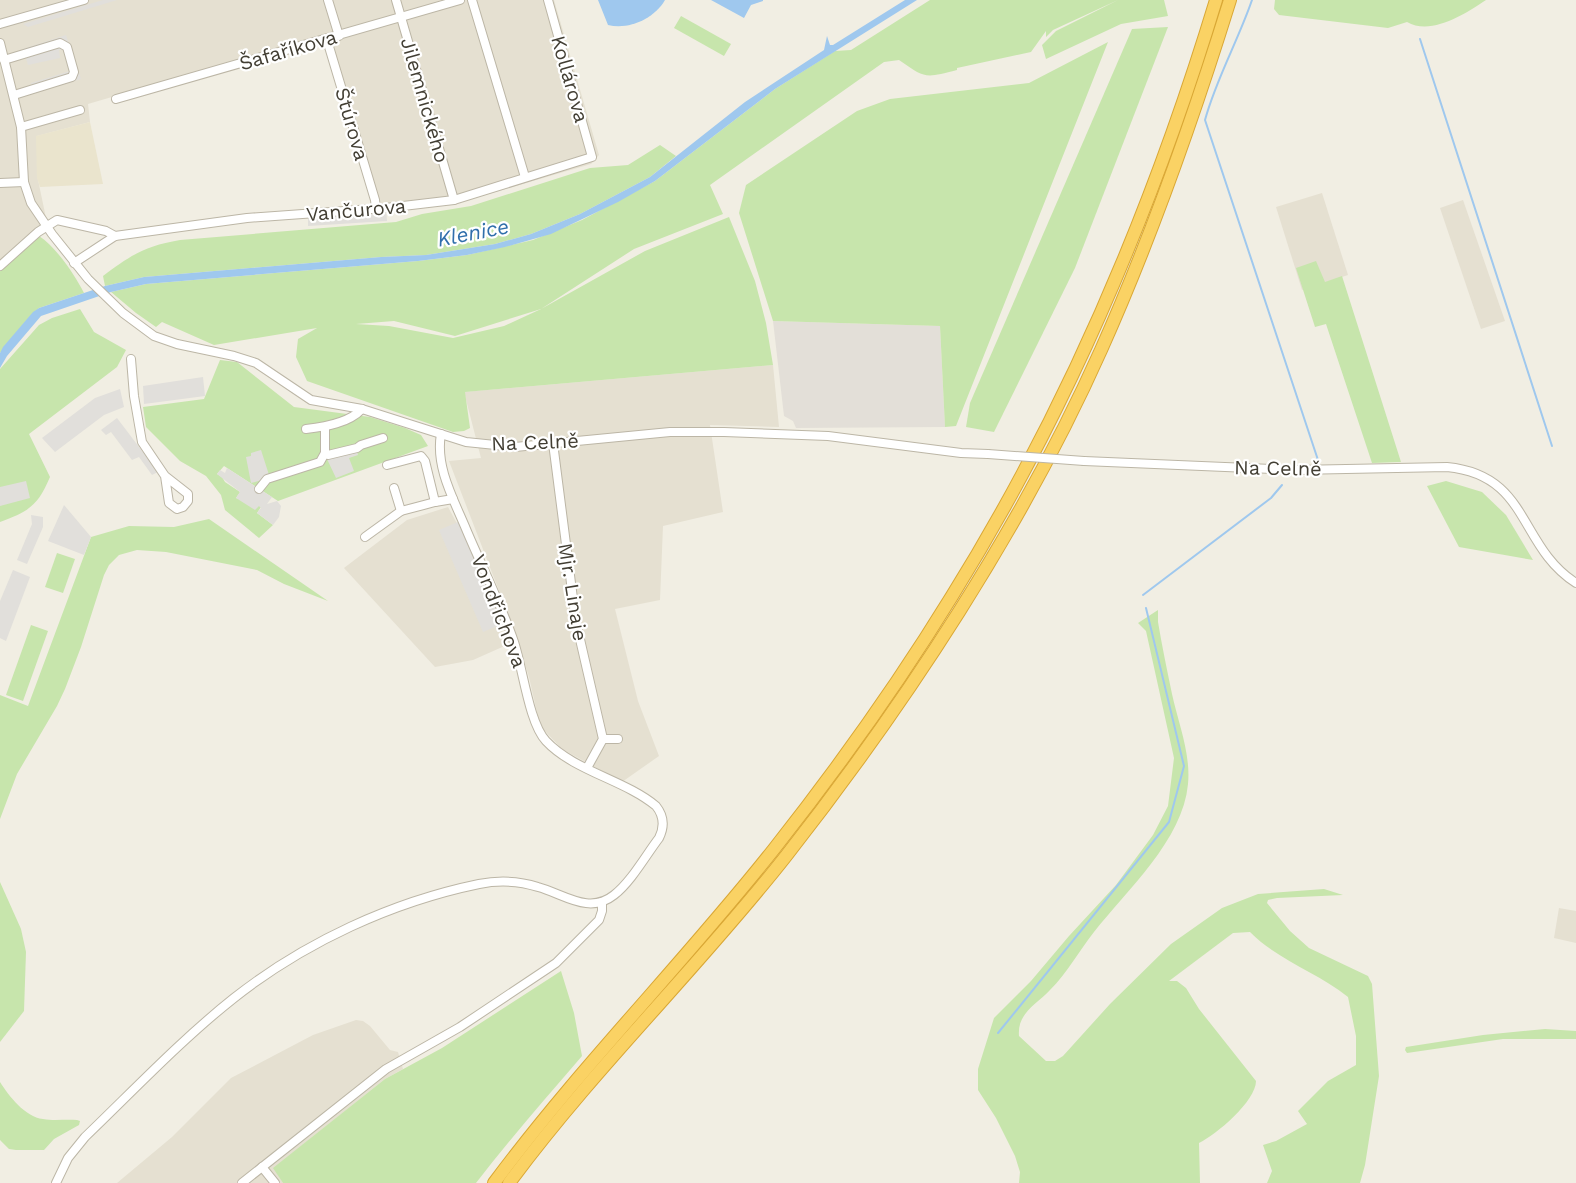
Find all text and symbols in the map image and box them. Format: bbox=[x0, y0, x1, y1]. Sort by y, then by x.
street label: Šafaříkova bbox=[236, 25, 340, 75]
street label: Kollárova bbox=[546, 33, 594, 125]
street label: Jilemnického bbox=[396, 35, 454, 165]
street label: Štúrova bbox=[330, 85, 374, 163]
street label: Vančurova bbox=[305, 194, 407, 226]
water label: Klenice bbox=[435, 213, 511, 252]
street label: Na Celně bbox=[491, 428, 579, 456]
street label: Na Celně bbox=[1234, 455, 1322, 481]
street label: Mjr. Linaje bbox=[553, 541, 593, 643]
street label: Vondřichova bbox=[466, 551, 532, 671]

